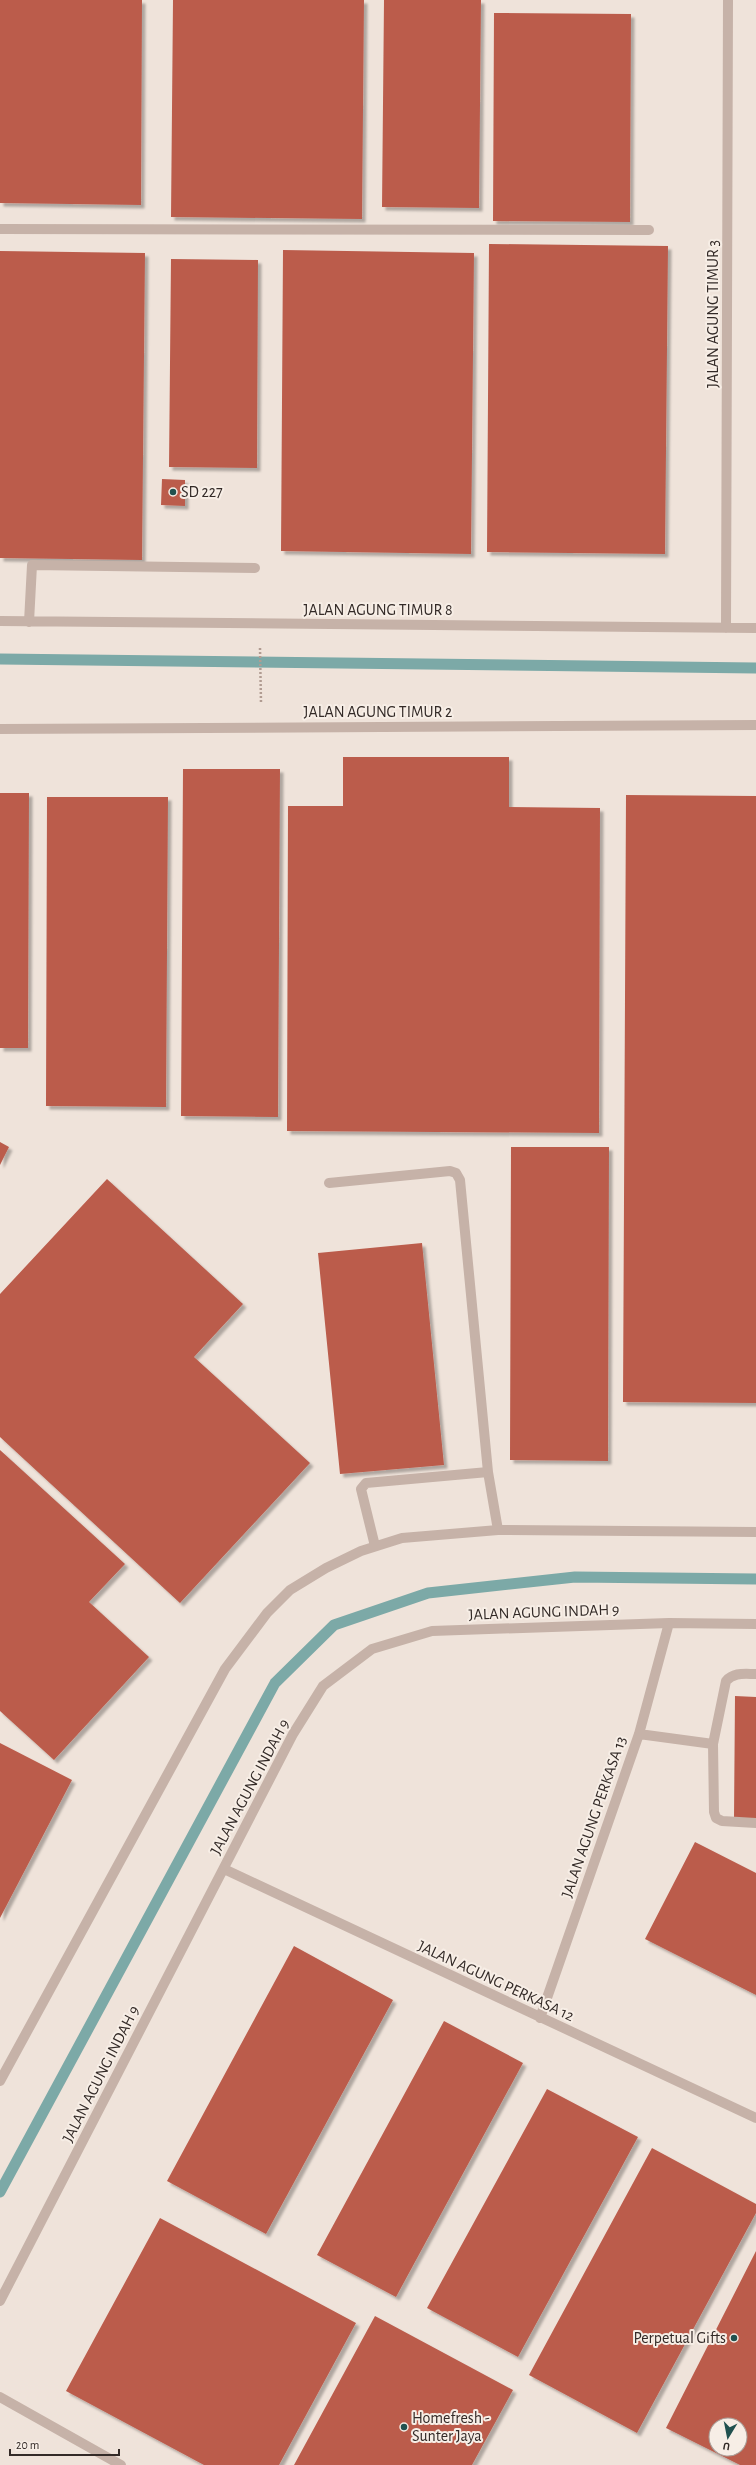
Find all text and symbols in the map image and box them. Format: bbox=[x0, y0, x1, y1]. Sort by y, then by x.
street label: JALAN AGUNG TIMUR 3 bbox=[705, 240, 721, 388]
place label: SD 227 bbox=[181, 484, 223, 500]
marker: SD 227 bbox=[168, 487, 178, 497]
street label: JALAN AGUNG TIMUR 8 bbox=[303, 602, 453, 618]
street label: JALAN AGUNG TIMUR 2 bbox=[304, 704, 452, 720]
street label: JALAN AGUNG INDAH 9 bbox=[468, 1601, 620, 1623]
street label: JALAN AGUNG INDAH 9 bbox=[208, 1717, 292, 1857]
street label: JALAN AGUNG PERKASA 13 bbox=[559, 1734, 629, 1900]
street label: JALAN AGUNG PERKASA 12 bbox=[415, 1938, 577, 2024]
street label: JALAN AGUNG INDAH 9 bbox=[60, 2003, 142, 2145]
place label: Perpetual Gifts bbox=[634, 2330, 726, 2346]
marker: Perpetual Gifts bbox=[729, 2333, 739, 2343]
place label: Homefresh - Sunter Jaya bbox=[412, 2410, 490, 2445]
north arrow bbox=[708, 2417, 748, 2457]
marker: Homefresh - Sunter Jaya bbox=[399, 2422, 409, 2432]
scale bar bbox=[10, 2431, 119, 2457]
text: 20 m bbox=[16, 2439, 39, 2451]
text: U bbox=[722, 2440, 731, 2452]

